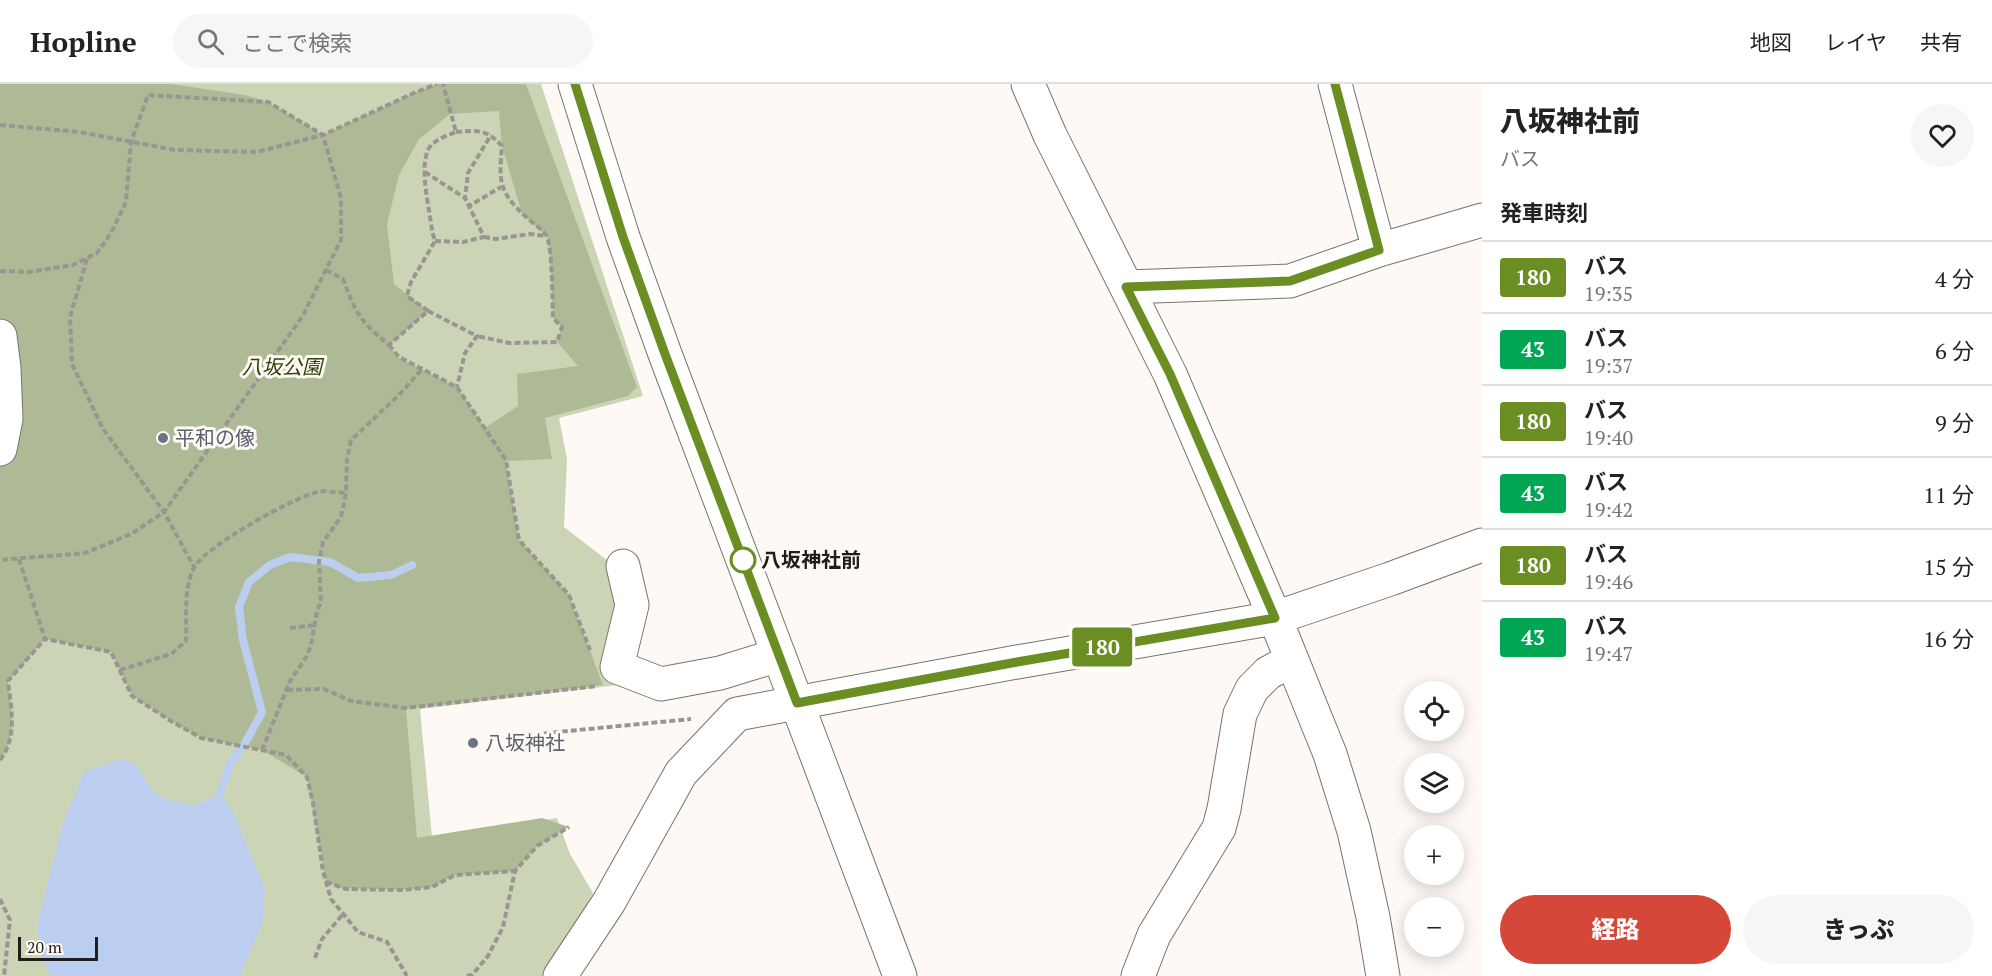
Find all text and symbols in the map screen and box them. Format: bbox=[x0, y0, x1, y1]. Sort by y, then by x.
search box bbox=[173, 14, 593, 68]
text: Hopline bbox=[30, 23, 137, 60]
icon: search bbox=[194, 25, 227, 58]
text: ここで検索 bbox=[242, 28, 352, 57]
text: 地図 bbox=[1750, 28, 1792, 56]
text: レイヤ bbox=[1825, 28, 1887, 56]
text: 共有 bbox=[1920, 28, 1962, 56]
text: 八坂神社前 bbox=[1500, 102, 1640, 139]
button: heart bbox=[1911, 104, 1974, 167]
text: バス bbox=[1500, 145, 1540, 172]
text: 発車時刻 bbox=[1500, 198, 1588, 227]
text: バス bbox=[1584, 251, 1628, 280]
text: 180 bbox=[1515, 263, 1551, 291]
text: 4 分 bbox=[1935, 264, 1974, 293]
text: 19:35 bbox=[1584, 280, 1633, 307]
text: バス bbox=[1584, 323, 1628, 352]
text: 43 bbox=[1521, 335, 1545, 363]
text: 6 分 bbox=[1935, 336, 1974, 365]
text: 19:37 bbox=[1584, 352, 1633, 379]
park label: 八坂公園 bbox=[242, 353, 325, 380]
text: バス bbox=[1584, 395, 1628, 424]
text: 180 bbox=[1515, 407, 1551, 435]
text: 9 分 bbox=[1935, 408, 1974, 437]
place label: 平和の像 bbox=[175, 424, 255, 451]
text: 19:40 bbox=[1584, 424, 1633, 451]
marker: 平和の像 bbox=[156, 431, 170, 445]
text: バス bbox=[1584, 467, 1628, 496]
text: 43 bbox=[1521, 479, 1545, 507]
text: 11 分 bbox=[1923, 480, 1974, 509]
text: 19:42 bbox=[1584, 496, 1633, 523]
text: バス bbox=[1584, 539, 1628, 568]
place label: 八坂神社前 bbox=[761, 546, 861, 573]
marker: 八坂神社前 bbox=[730, 547, 756, 573]
text: 180 bbox=[1515, 551, 1551, 579]
text: 15 分 bbox=[1923, 552, 1974, 581]
text: 19:46 bbox=[1584, 568, 1633, 595]
text: バス bbox=[1584, 611, 1628, 640]
text: 43 bbox=[1521, 623, 1545, 651]
text: 16 分 bbox=[1923, 624, 1974, 653]
line badge: 180 bbox=[1068, 628, 1136, 666]
text: 180 bbox=[1084, 633, 1120, 661]
text: 19:47 bbox=[1584, 640, 1633, 667]
map controls bbox=[1404, 681, 1464, 957]
button: locate bbox=[1404, 681, 1464, 741]
place label: 八坂神社 bbox=[485, 729, 565, 756]
marker: 八坂神社 bbox=[466, 736, 480, 750]
button: layers bbox=[1404, 753, 1464, 813]
button: + bbox=[1404, 825, 1464, 885]
button: 経路 bbox=[1500, 895, 1731, 964]
button: きっぷ bbox=[1743, 895, 1974, 964]
button: − bbox=[1404, 897, 1464, 957]
scale bar bbox=[18, 934, 98, 962]
text: 20 m bbox=[27, 936, 62, 958]

